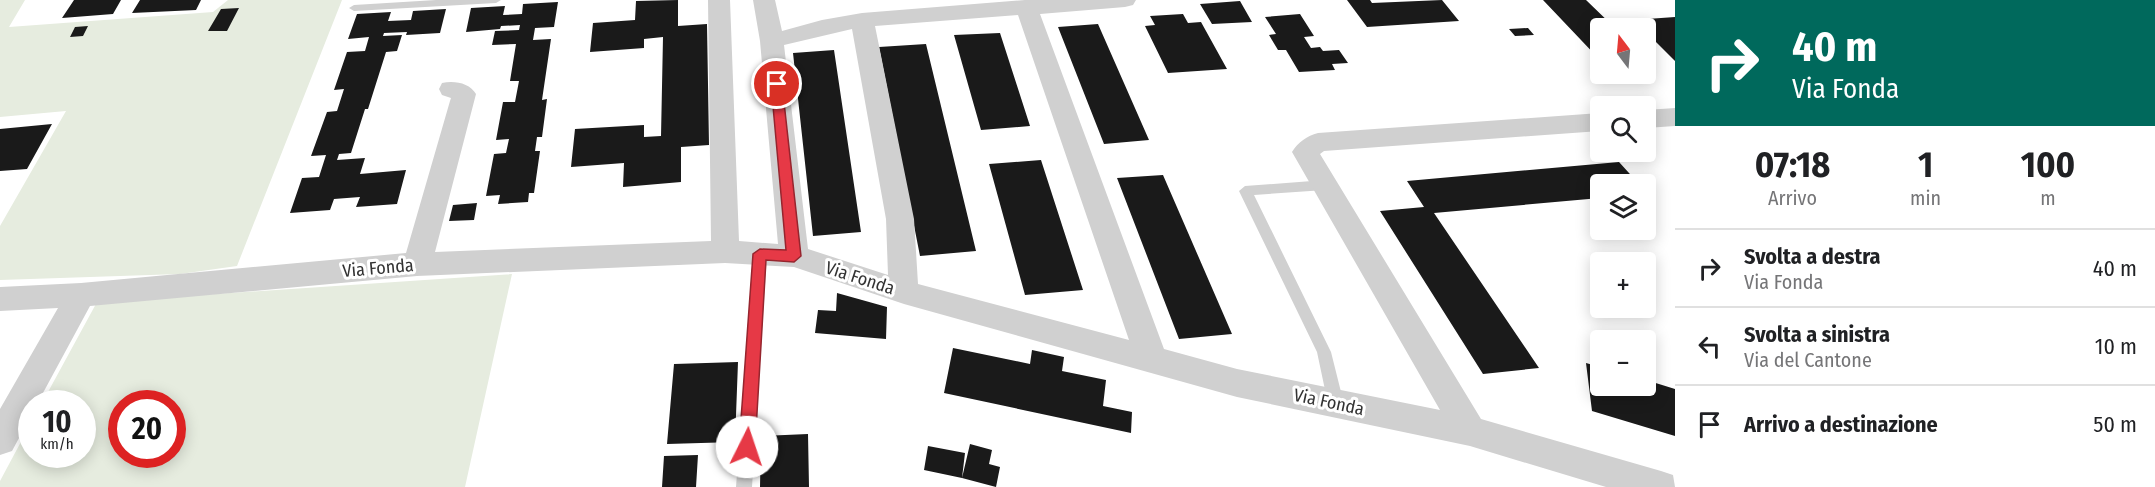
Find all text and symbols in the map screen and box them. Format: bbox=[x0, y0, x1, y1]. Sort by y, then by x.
north arrow bbox=[1590, 18, 1656, 84]
map controls bbox=[1590, 18, 1656, 396]
text: 40 m bbox=[1792, 22, 1877, 72]
icon: right bbox=[1693, 24, 1771, 102]
pin bbox=[751, 58, 802, 109]
icon: arrive bbox=[760, 67, 793, 100]
text: Via Fonda bbox=[1792, 73, 1899, 105]
button: search bbox=[1590, 96, 1656, 162]
text: 07:18 bbox=[1755, 143, 1830, 187]
text: 1 bbox=[1918, 143, 1933, 187]
text: 100 bbox=[2021, 143, 2075, 187]
button: layers bbox=[1590, 174, 1656, 240]
text: Arrivo bbox=[1768, 186, 1817, 210]
text: min bbox=[1910, 186, 1941, 210]
text: m bbox=[2040, 186, 2056, 210]
text: Svolta a destra bbox=[1744, 243, 1881, 270]
button: + bbox=[1590, 252, 1656, 318]
icon: right bbox=[1693, 252, 1726, 285]
street label: Via Fonda bbox=[341, 254, 415, 282]
text: 40 m bbox=[2093, 255, 2137, 282]
street label: Via Fonda bbox=[823, 257, 898, 300]
text: Via Fonda bbox=[1744, 270, 1823, 294]
text: Svolta a sinistra bbox=[1744, 321, 1890, 348]
button: − bbox=[1590, 330, 1656, 396]
icon: left bbox=[1693, 330, 1726, 363]
text: 10 m bbox=[2095, 333, 2137, 360]
text: Via del Cantone bbox=[1744, 348, 1872, 372]
street label: Via Fonda bbox=[1292, 384, 1366, 420]
speed limit sign: 20 bbox=[108, 390, 186, 468]
text: 10 bbox=[42, 404, 72, 440]
icon: arrive bbox=[1693, 408, 1726, 441]
text: Arrivo a destinazione bbox=[1744, 411, 1938, 438]
text: 50 m bbox=[2093, 411, 2137, 438]
position arrow bbox=[715, 415, 779, 479]
text: km/h bbox=[40, 435, 74, 453]

